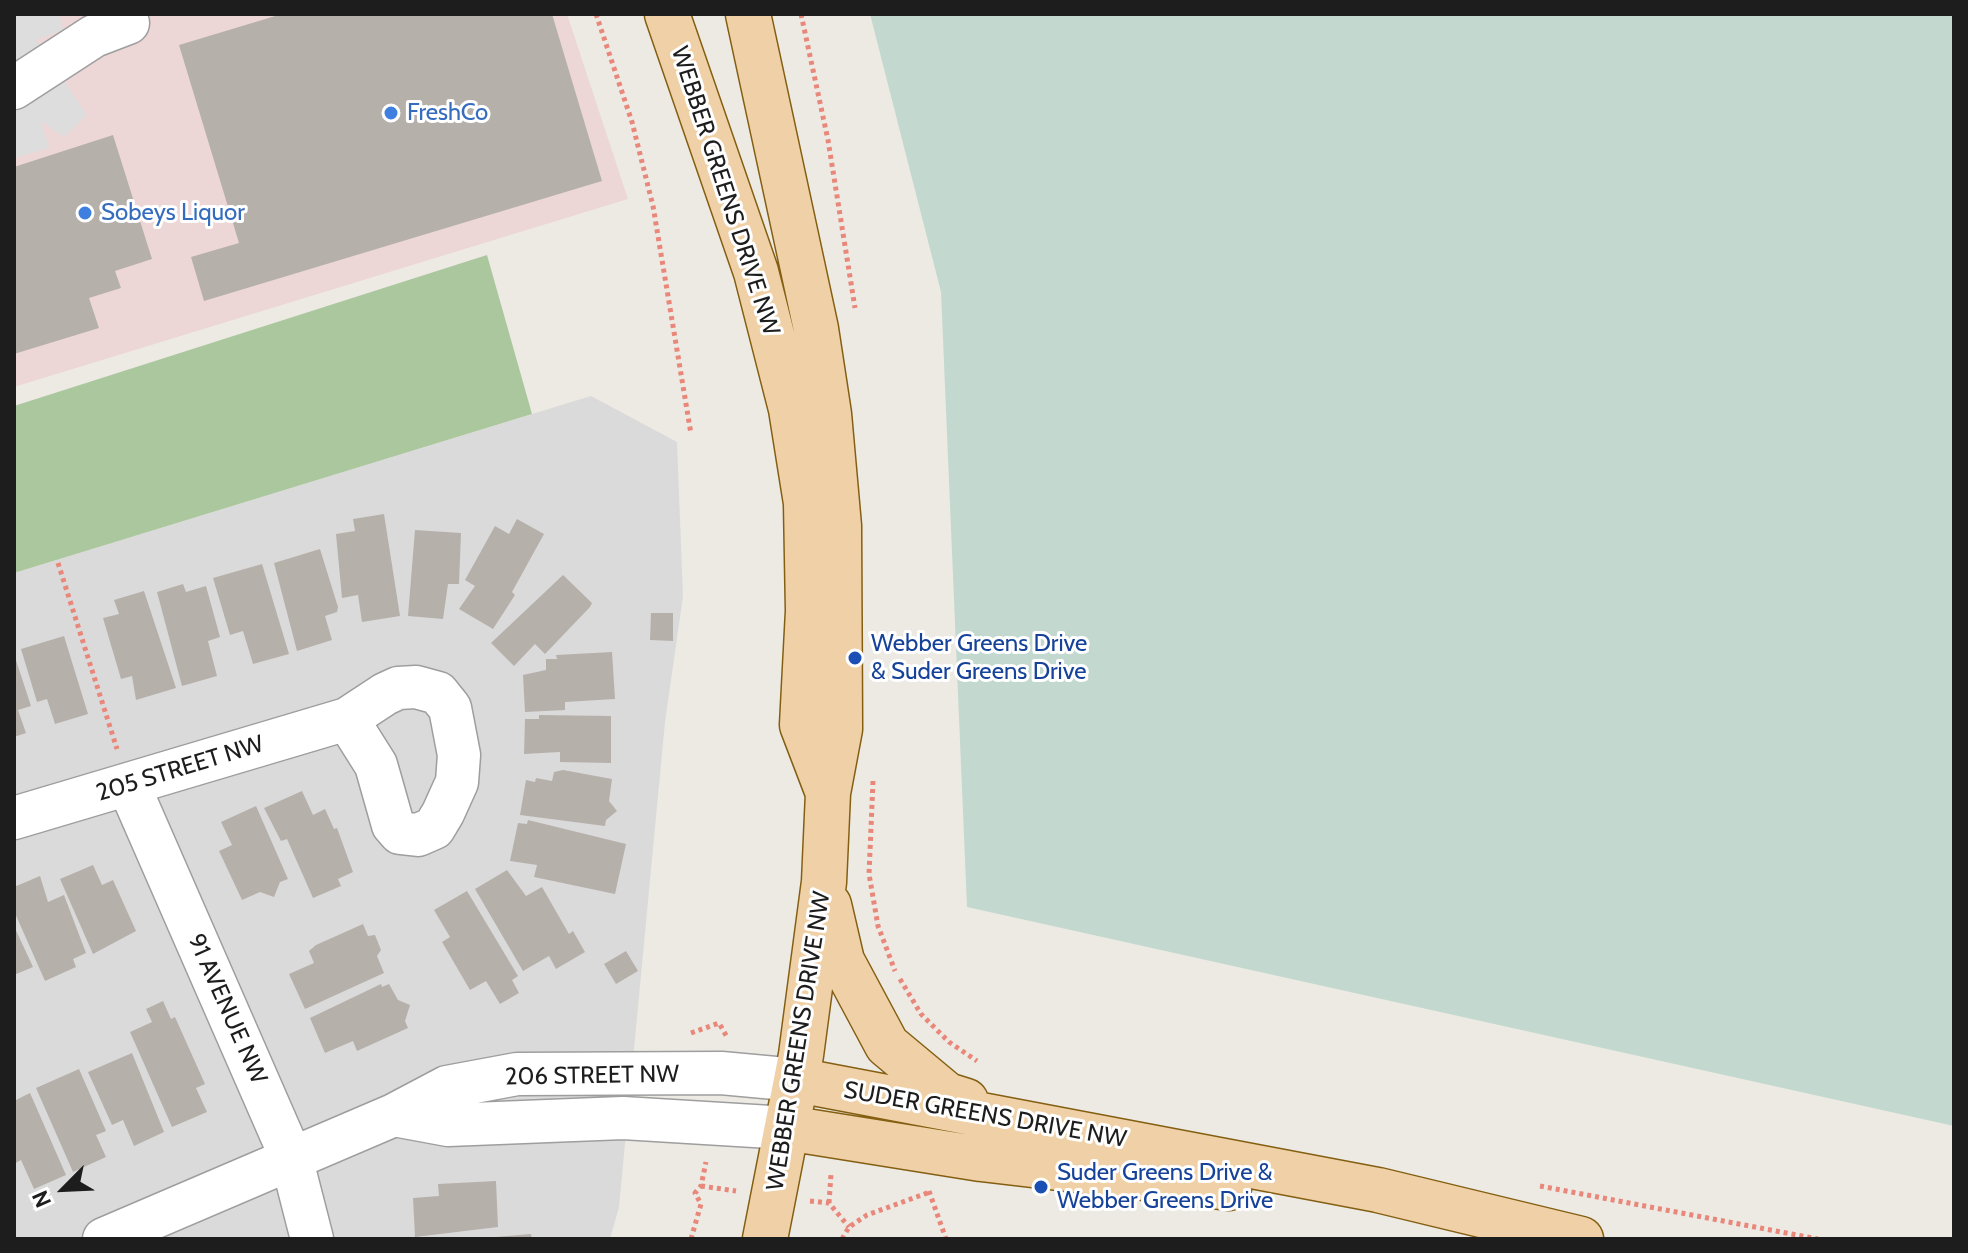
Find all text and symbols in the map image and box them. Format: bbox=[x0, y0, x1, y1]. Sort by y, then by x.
street label: WEBBER GREENS DRIVE NW bbox=[665, 43, 785, 339]
place label: FreshCo bbox=[407, 99, 488, 127]
marker: FreshCo bbox=[382, 104, 400, 122]
place label: Sobeys Liquor bbox=[101, 199, 245, 227]
marker: Sobeys Liquor bbox=[76, 204, 94, 222]
place label: Webber Greens Drive & Suder Greens Drive bbox=[871, 630, 1087, 686]
marker: Webber Greens Drive & Suder Greens Drive bbox=[846, 649, 864, 667]
street label: 205 STREET NW bbox=[93, 730, 267, 808]
street label: WEBBER GREENS DRIVE NW bbox=[761, 889, 837, 1193]
street label: 91 AVENUE NW bbox=[181, 930, 273, 1088]
street label: 206 STREET NW bbox=[505, 1060, 679, 1092]
street label: SUDER GREENS DRIVE NW bbox=[841, 1076, 1129, 1154]
north arrow bbox=[24, 1149, 104, 1229]
place label: Suder Greens Drive & Webber Greens Drive bbox=[1057, 1159, 1273, 1215]
marker: Suder Greens Drive & Webber Greens Drive bbox=[1032, 1178, 1050, 1196]
text: N bbox=[26, 1186, 57, 1212]

